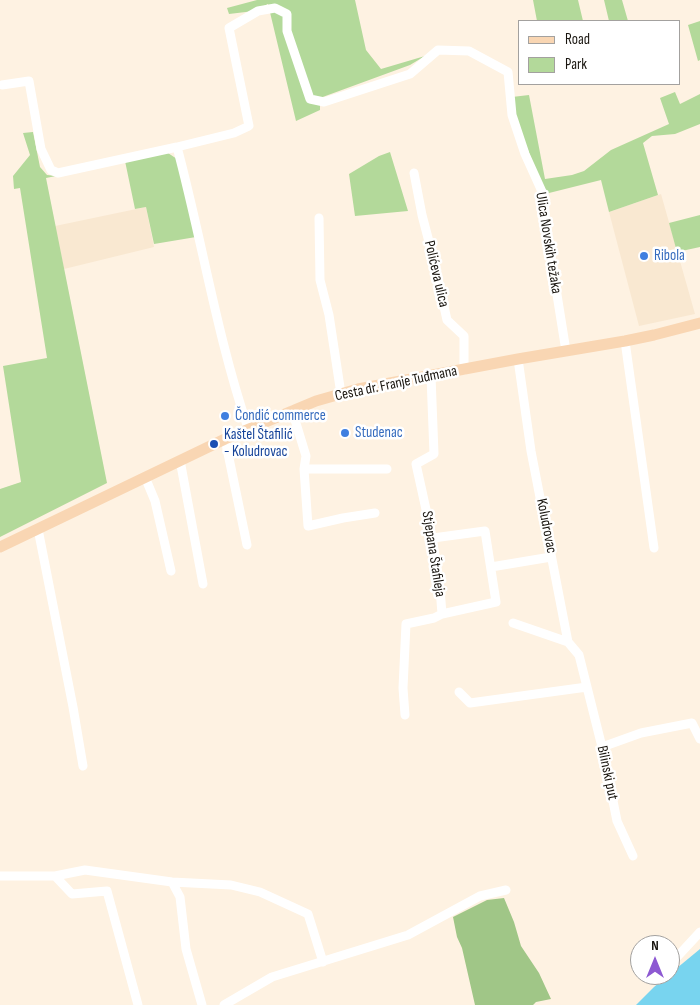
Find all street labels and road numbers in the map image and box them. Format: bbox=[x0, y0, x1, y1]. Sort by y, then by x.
street label: Ulica Novskih težaka bbox=[531, 191, 565, 295]
street label: Polićeva ulica bbox=[420, 239, 452, 309]
street label: Cesta dr. Franje Tuđmana bbox=[333, 362, 459, 406]
street label: Koludrovac bbox=[532, 497, 560, 555]
street label: Stjepana Štafileja bbox=[417, 510, 449, 598]
street label: Bilinski put bbox=[592, 744, 622, 802]

